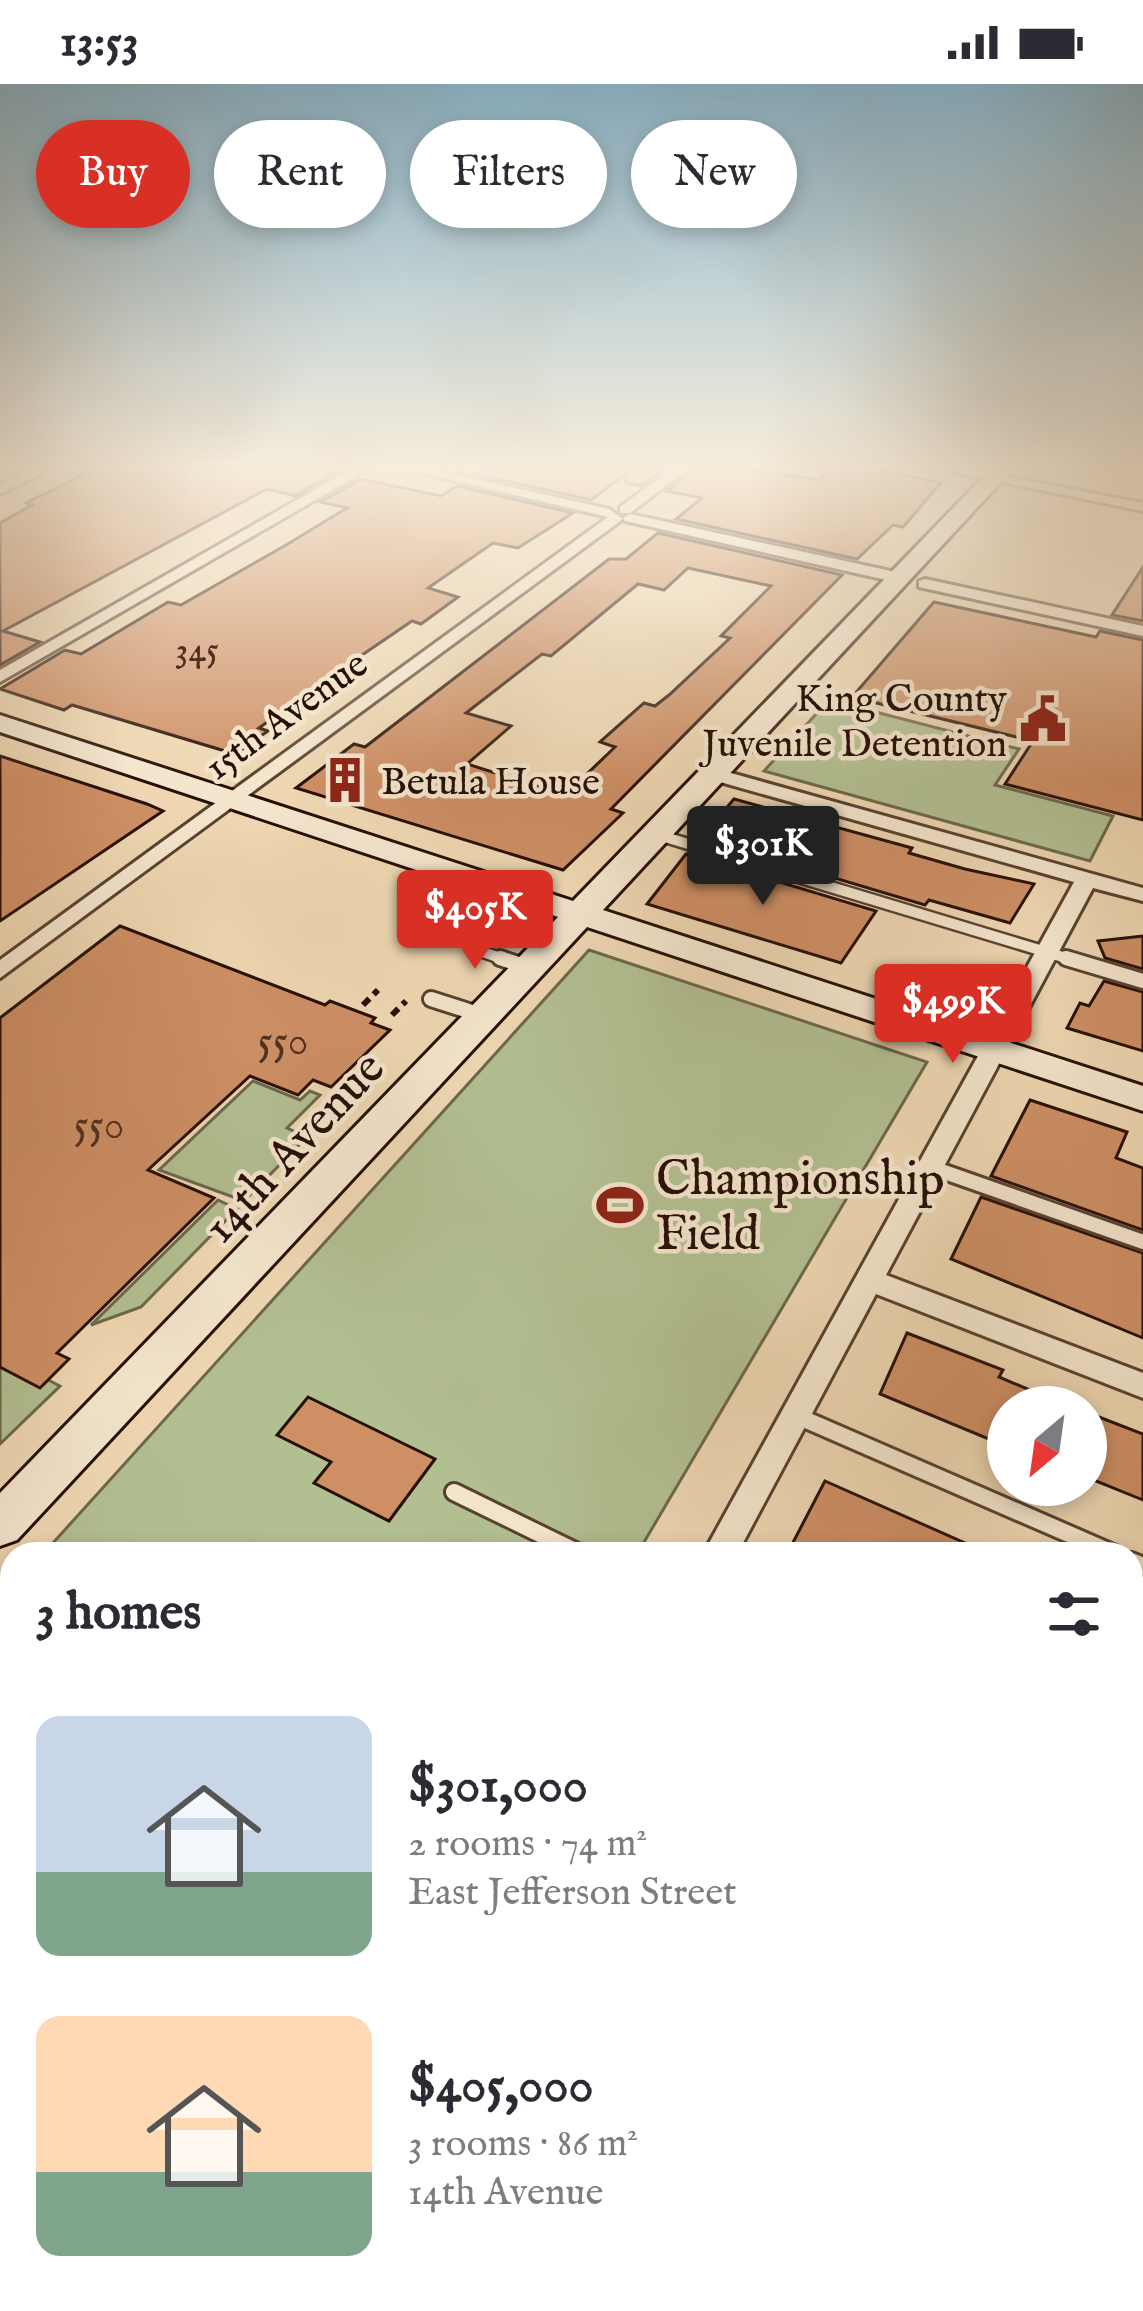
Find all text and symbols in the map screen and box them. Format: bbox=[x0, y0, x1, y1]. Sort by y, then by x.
text: 13:53 bbox=[60, 14, 139, 71]
chip: Buy bbox=[36, 120, 190, 228]
chip: Rent bbox=[214, 120, 386, 228]
chip: Filters bbox=[410, 120, 607, 228]
chip: New bbox=[631, 120, 797, 228]
house number: 345 bbox=[175, 628, 219, 674]
street label: 15th Avenue bbox=[196, 641, 379, 793]
place label: King County Juvenile Detention bbox=[698, 676, 1008, 770]
public building icon: King County Juvenile Detention bbox=[1018, 694, 1068, 744]
building icon: Betula House bbox=[320, 755, 370, 805]
place label: Betula House bbox=[381, 759, 600, 808]
pin: $301K bbox=[679, 806, 847, 908]
text: $301K bbox=[714, 820, 812, 869]
pin: $405K bbox=[391, 870, 559, 972]
text: $405K bbox=[424, 884, 526, 933]
pin: $499K bbox=[869, 964, 1037, 1066]
text: $499K bbox=[902, 978, 1004, 1027]
house number: 550 bbox=[258, 1016, 308, 1069]
street label: 14th Avenue bbox=[191, 1040, 399, 1257]
house number: 550 bbox=[74, 1100, 124, 1153]
place label: Championship Field bbox=[656, 1151, 945, 1266]
sports icon: Championship Field bbox=[595, 1180, 645, 1230]
north arrow bbox=[987, 1386, 1107, 1506]
map controls bbox=[987, 1386, 1107, 1506]
icon: filters bbox=[1041, 1581, 1107, 1647]
text: 3 homes bbox=[36, 1582, 201, 1647]
text: $301,000 bbox=[408, 1755, 588, 1820]
icon: home bbox=[132, 1764, 276, 1908]
text: 2 rooms · 74 m² bbox=[408, 1820, 647, 1869]
text: East Jefferson Street bbox=[408, 1869, 737, 1918]
text: $405,000 bbox=[408, 2055, 594, 2120]
icon: home bbox=[132, 2064, 276, 2208]
text: 3 rooms · 86 m² bbox=[408, 2120, 638, 2169]
text: 14th Avenue bbox=[408, 2169, 603, 2218]

